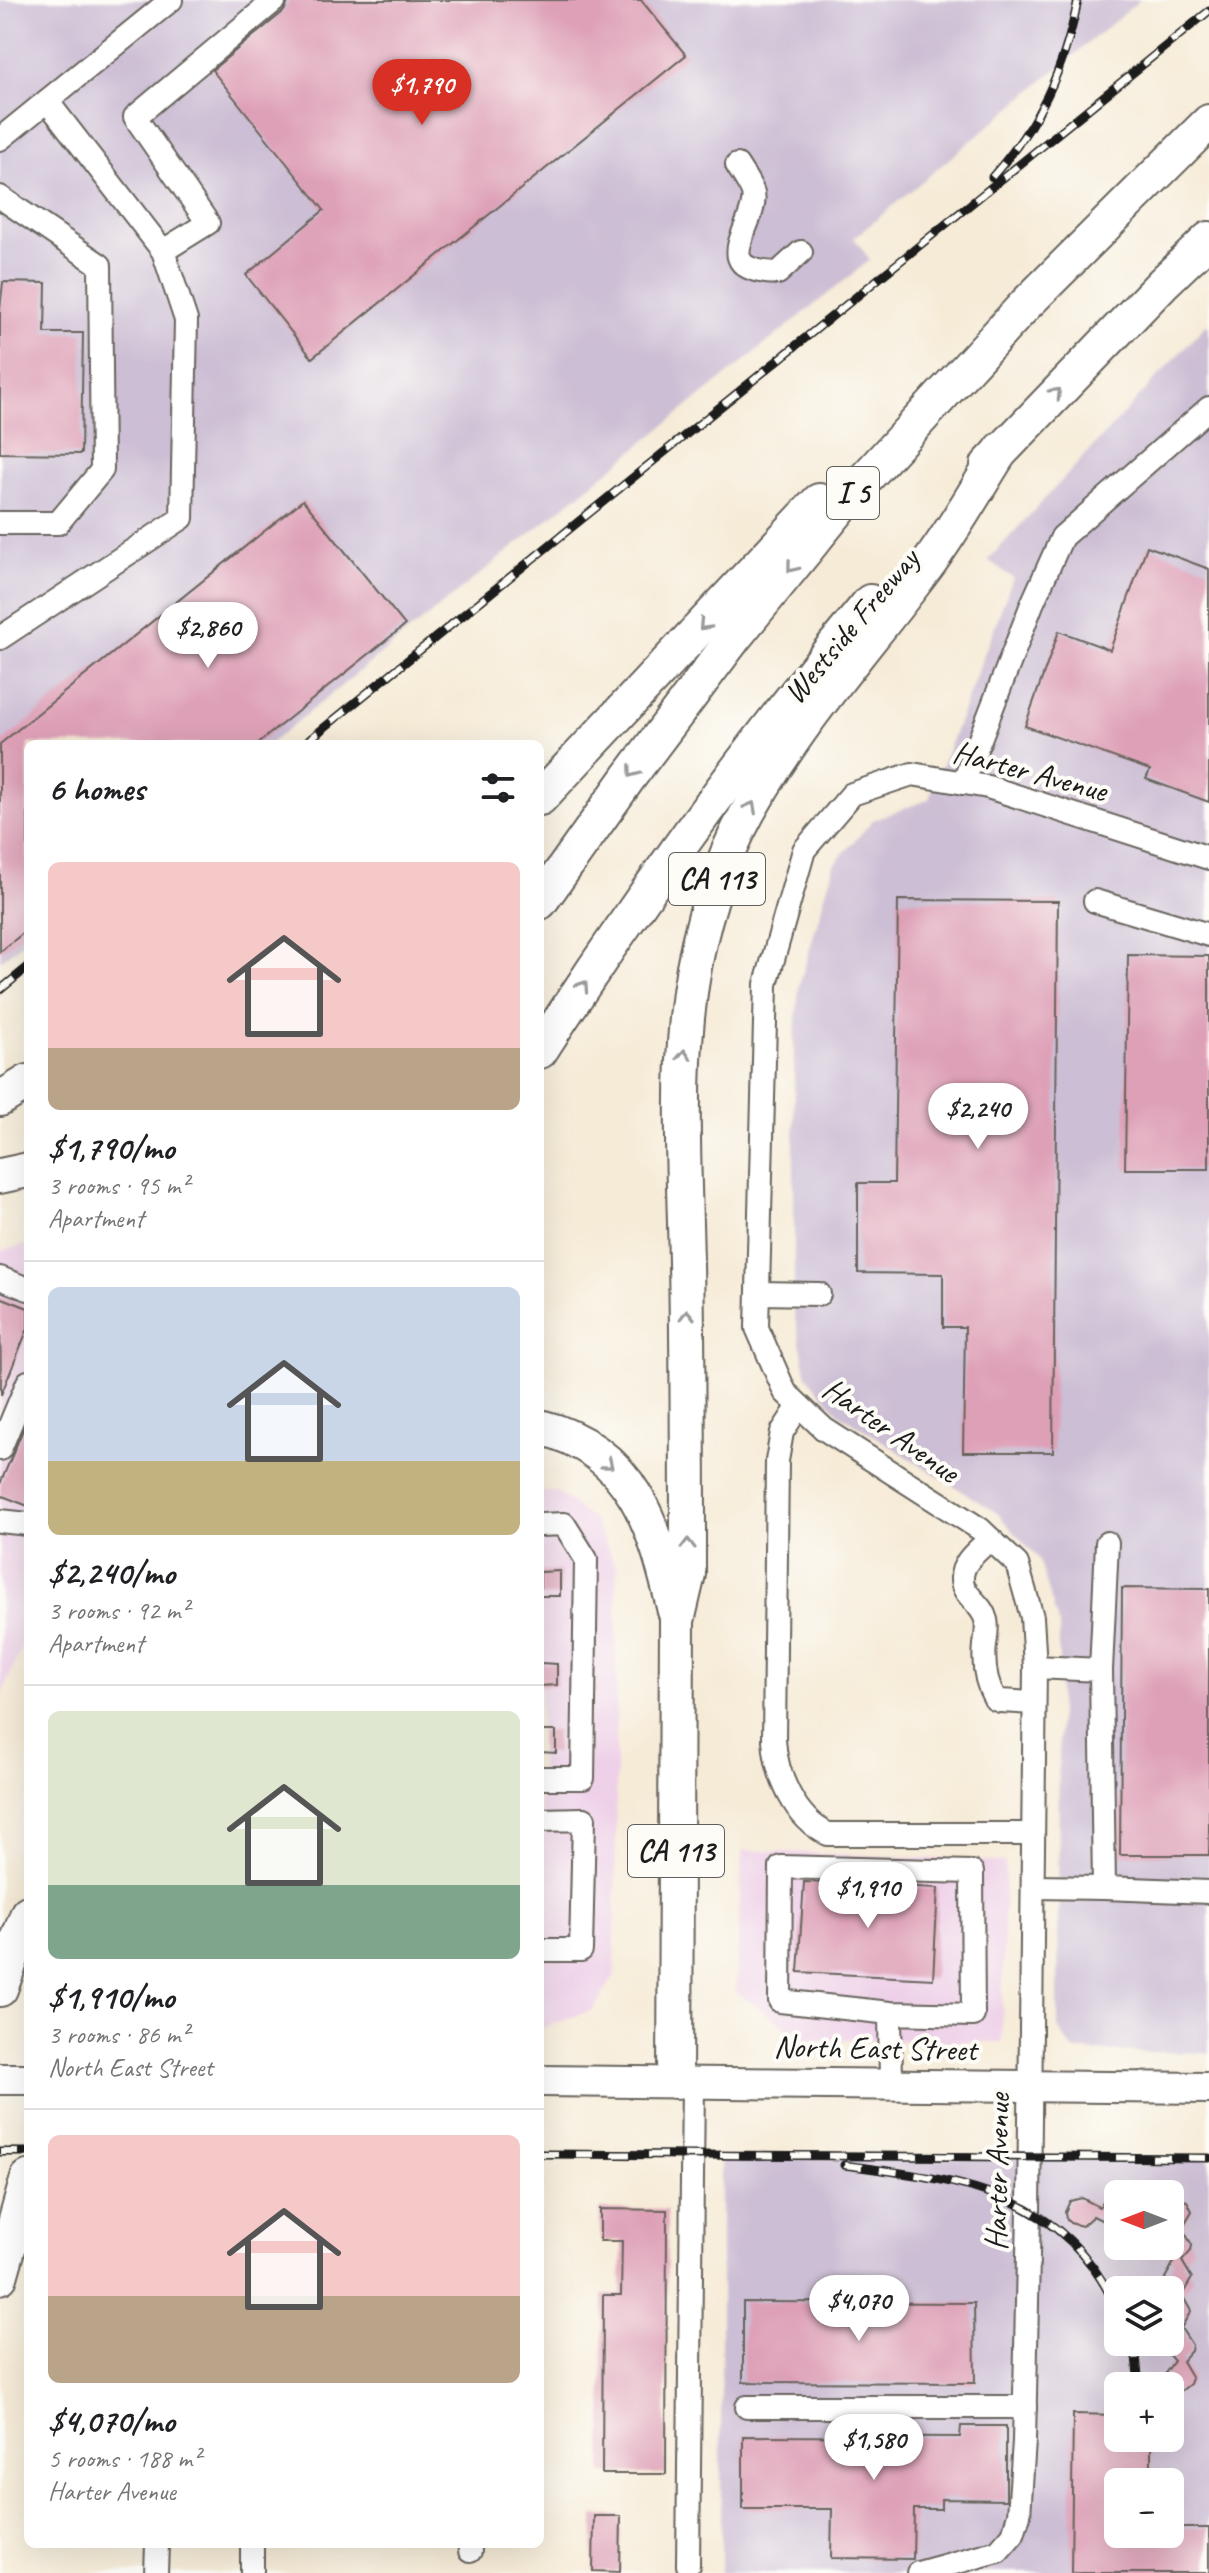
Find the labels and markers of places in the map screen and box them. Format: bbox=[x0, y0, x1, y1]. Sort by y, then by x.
pin: $1,790 bbox=[357, 59, 487, 127]
pin: $2,860 bbox=[143, 602, 273, 670]
pin: $2,240 bbox=[913, 1083, 1043, 1151]
pin: $1,910 bbox=[803, 1862, 933, 1930]
pin: $4,070 bbox=[794, 2275, 924, 2343]
pin: $1,580 bbox=[809, 2414, 939, 2482]

